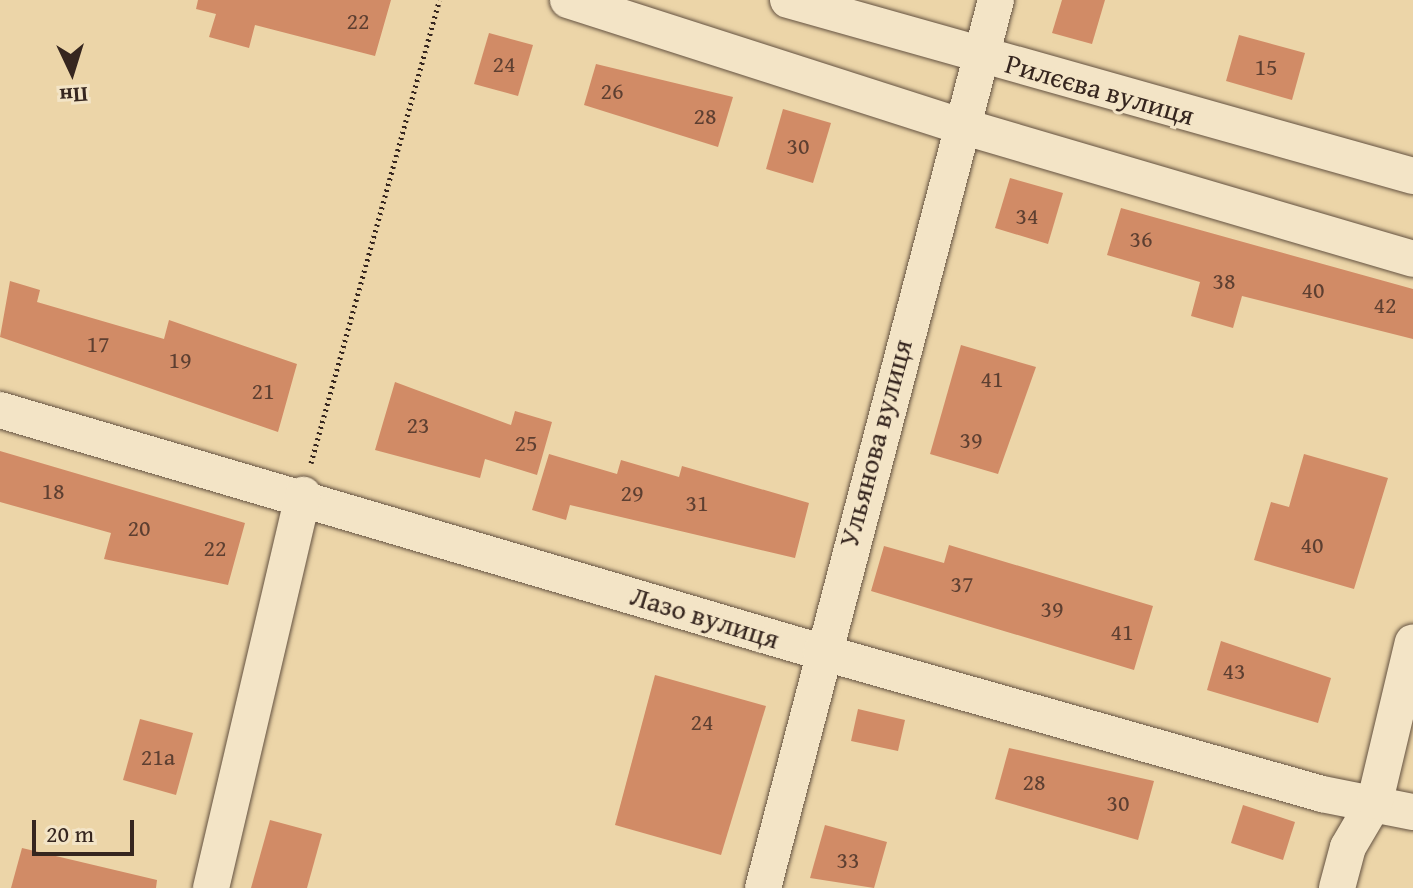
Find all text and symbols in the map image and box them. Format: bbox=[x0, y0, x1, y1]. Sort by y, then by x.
house number: 22 bbox=[346, 7, 370, 35]
north arrow bbox=[32, 32, 112, 112]
street label: Рилєєва вулиця bbox=[1002, 46, 1198, 132]
house number: 24 bbox=[492, 50, 516, 78]
house number: 15 bbox=[1254, 53, 1278, 81]
house number: 26 bbox=[600, 77, 624, 105]
text: Пн bbox=[58, 79, 89, 113]
house number: 28 bbox=[693, 102, 717, 130]
house number: 30 bbox=[786, 132, 810, 160]
house number: 34 bbox=[1015, 202, 1039, 230]
house number: 36 bbox=[1129, 225, 1153, 253]
house number: 38 bbox=[1212, 267, 1236, 295]
house number: 40 bbox=[1301, 276, 1325, 304]
house number: 42 bbox=[1373, 291, 1397, 319]
house number: 17 bbox=[86, 330, 110, 358]
street label: Ульянова вулиця bbox=[831, 335, 919, 551]
house number: 19 bbox=[168, 346, 192, 374]
house number: 41 bbox=[980, 365, 1004, 393]
house number: 21 bbox=[251, 377, 275, 405]
house number: 23 bbox=[406, 411, 430, 439]
house number: 39 bbox=[959, 426, 983, 454]
house number: 25 bbox=[514, 429, 538, 457]
house number: 18 bbox=[41, 477, 65, 505]
house number: 29 bbox=[620, 479, 644, 507]
house number: 31 bbox=[685, 489, 709, 517]
house number: 20 bbox=[127, 514, 151, 542]
house number: 40 bbox=[1300, 531, 1324, 559]
house number: 22 bbox=[203, 534, 227, 562]
house number: 37 bbox=[950, 570, 974, 598]
street label: Лазо вулиця bbox=[627, 578, 783, 656]
house number: 39 bbox=[1040, 595, 1064, 623]
house number: 41 bbox=[1110, 618, 1134, 646]
house number: 43 bbox=[1222, 657, 1246, 685]
house number: 24 bbox=[690, 708, 714, 736]
house number: 21а bbox=[141, 743, 175, 771]
house number: 28 bbox=[1022, 768, 1046, 796]
house number: 30 bbox=[1106, 789, 1130, 817]
scale bar bbox=[36, 804, 138, 854]
text: 20 m bbox=[46, 816, 94, 851]
house number: 33 bbox=[836, 846, 860, 874]

